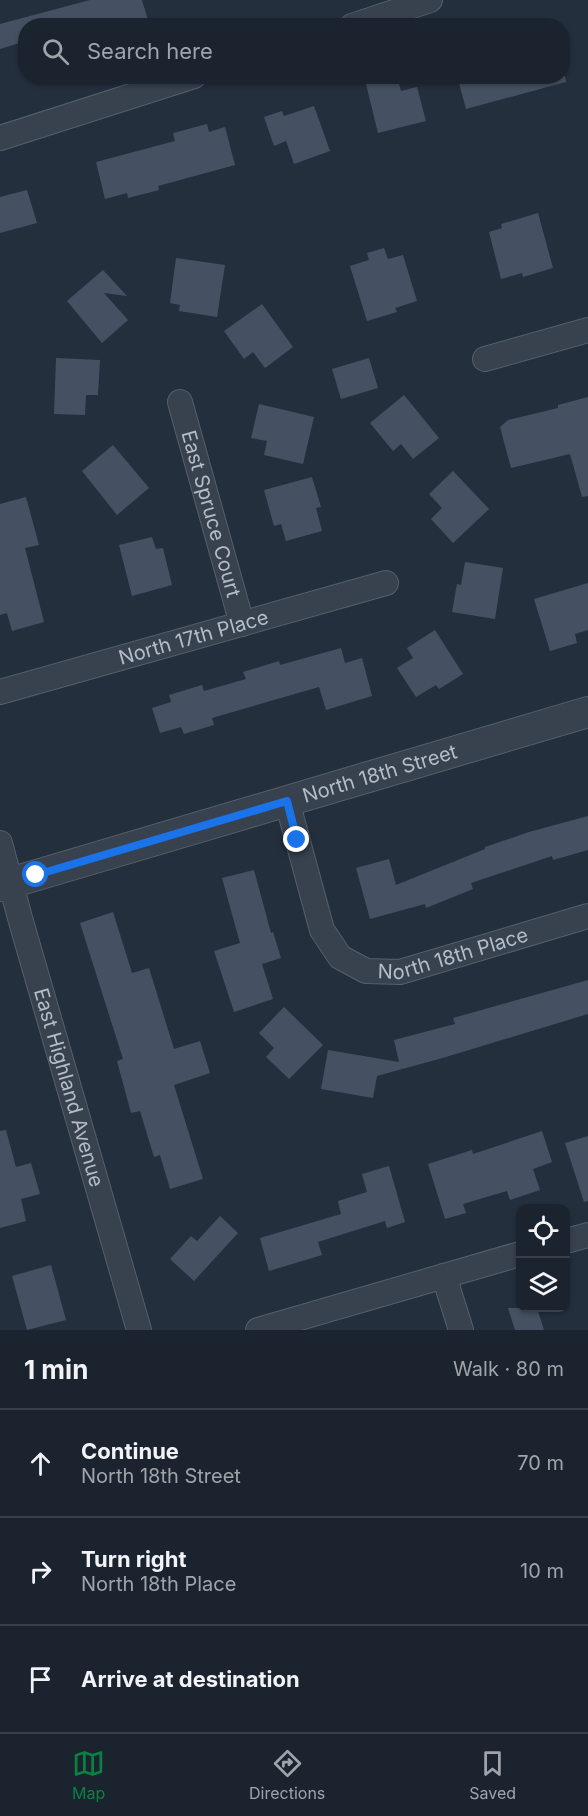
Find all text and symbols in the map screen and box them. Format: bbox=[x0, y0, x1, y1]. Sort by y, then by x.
search box bbox=[18, 18, 570, 84]
icon: search bbox=[39, 35, 72, 68]
text: Search here bbox=[87, 38, 213, 64]
street label: East Spruce Court bbox=[177, 428, 246, 600]
street label: North 17th Place bbox=[116, 605, 271, 670]
street label: North 18th Street bbox=[300, 739, 460, 808]
route end bbox=[283, 826, 309, 852]
route start bbox=[22, 861, 48, 887]
street label: North 18th Place bbox=[377, 923, 531, 984]
street label: East Highland Avenue bbox=[29, 985, 109, 1190]
map controls bbox=[516, 1204, 570, 1312]
button: locate bbox=[516, 1204, 570, 1258]
button: layers bbox=[516, 1258, 570, 1312]
text: 1 min bbox=[24, 1354, 88, 1385]
text: Walk · 80 m bbox=[453, 1357, 564, 1381]
text: Continue bbox=[81, 1438, 179, 1464]
icon: ahead bbox=[24, 1447, 57, 1480]
text: 70 m bbox=[517, 1451, 564, 1475]
text: North 18th Street bbox=[81, 1464, 241, 1488]
text: Turn right bbox=[81, 1546, 187, 1572]
icon: right bbox=[24, 1555, 57, 1588]
text: 10 m bbox=[520, 1559, 564, 1583]
text: North 18th Place bbox=[81, 1572, 236, 1596]
icon: arrive bbox=[24, 1663, 57, 1696]
text: Arrive at destination bbox=[81, 1666, 300, 1692]
tab: Map bbox=[72, 1747, 105, 1803]
tab: Directions bbox=[249, 1747, 325, 1803]
tab: Saved bbox=[469, 1747, 516, 1803]

